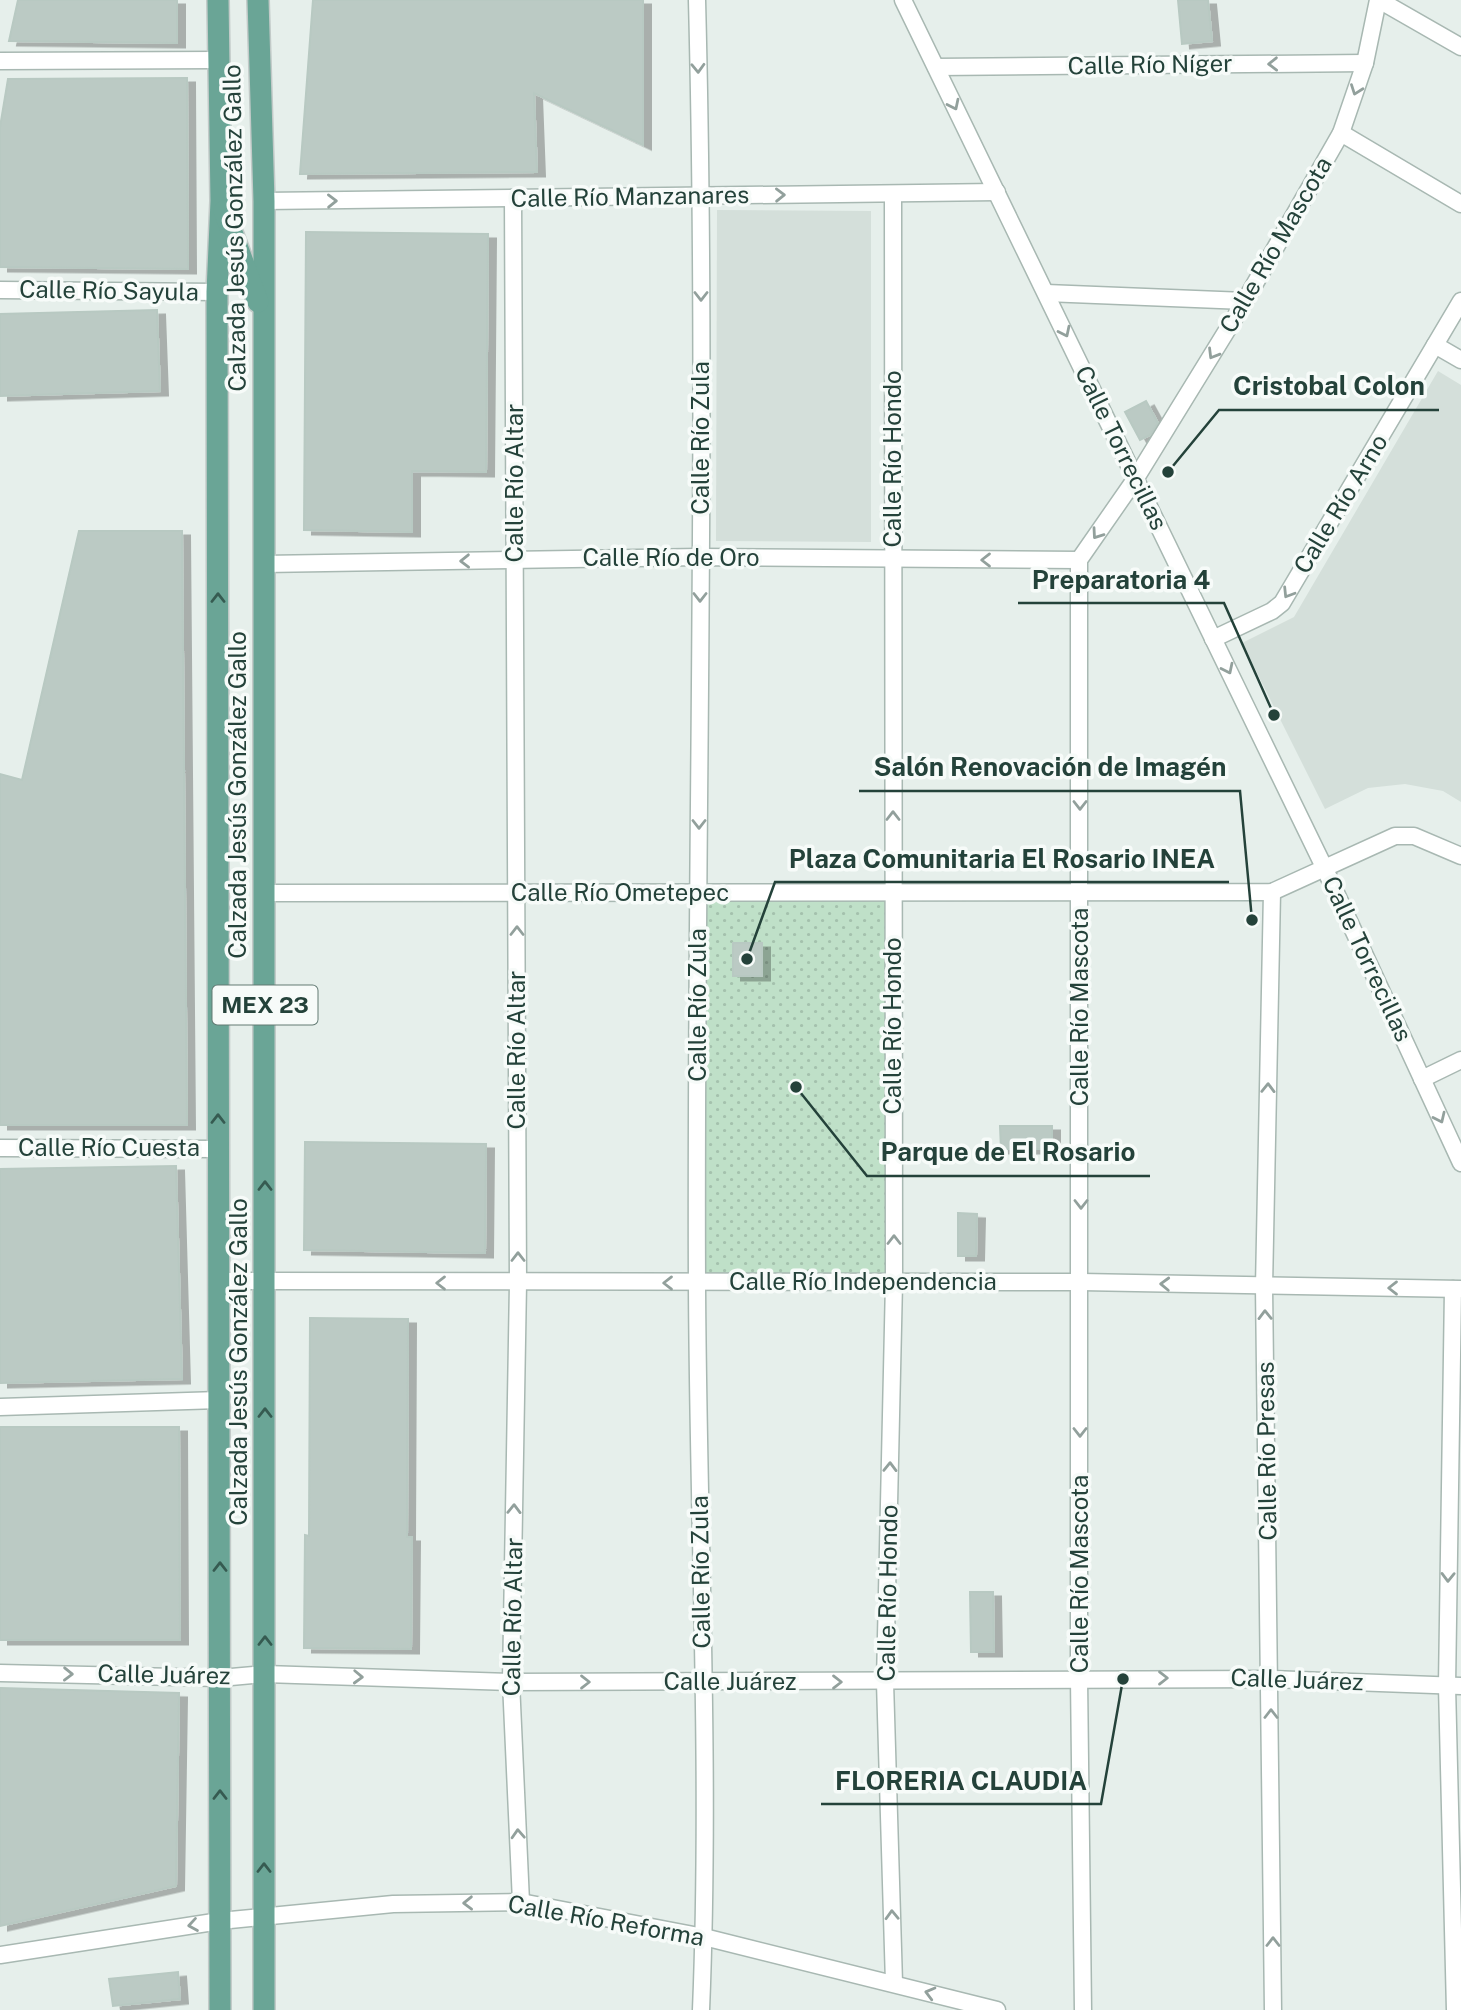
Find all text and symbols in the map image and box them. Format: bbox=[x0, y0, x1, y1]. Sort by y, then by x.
street label: Calle Río Níger bbox=[1067, 49, 1233, 79]
one-way arrow bbox=[1267, 56, 1277, 72]
one-way arrow bbox=[691, 63, 706, 74]
street label: Calzada Jesús González Gallo bbox=[217, 64, 251, 392]
one-way arrow bbox=[1350, 83, 1364, 95]
one-way arrow bbox=[946, 98, 960, 110]
street label: Calle Río Mascota bbox=[1213, 151, 1337, 338]
street label: Calle Río Manzanares bbox=[510, 180, 750, 212]
one-way arrow bbox=[775, 187, 786, 203]
one-way arrow bbox=[327, 193, 338, 208]
street label: Calle Río Sayula bbox=[19, 274, 199, 306]
one-way arrow bbox=[694, 290, 709, 301]
one-way arrow bbox=[1056, 325, 1070, 337]
one-way arrow bbox=[1208, 346, 1221, 359]
street label: Calle Río Zula bbox=[686, 361, 714, 515]
street label: Calle Torrecillas bbox=[1070, 361, 1174, 534]
callout: Cristobal Colon bbox=[1219, 363, 1439, 410]
street label: Calle Río Hondo bbox=[878, 370, 906, 548]
text: Cristobal Colon bbox=[1233, 370, 1425, 401]
street label: Calle Río Altar bbox=[500, 404, 528, 562]
street label: Calle Río Arno bbox=[1288, 429, 1393, 578]
one-way arrow bbox=[1093, 526, 1105, 539]
street label: Calle Río de Oro bbox=[582, 543, 760, 571]
one-way arrow bbox=[981, 552, 991, 568]
one-way arrow bbox=[459, 553, 470, 569]
callout: Preparatoria 4 bbox=[1018, 556, 1224, 603]
text: Preparatoria 4 bbox=[1032, 564, 1210, 595]
one-way arrow bbox=[1284, 586, 1297, 599]
one-way arrow bbox=[210, 592, 226, 603]
one-way arrow bbox=[692, 592, 708, 602]
street label: Calzada Jesús González Gallo bbox=[223, 631, 251, 959]
one-way arrow bbox=[1219, 662, 1233, 674]
callout: Salón Renovación de Imagén bbox=[859, 744, 1240, 791]
text: Salón Renovación de Imagén bbox=[874, 751, 1227, 782]
one-way arrow bbox=[1072, 800, 1088, 811]
one-way arrow bbox=[885, 811, 901, 821]
one-way arrow bbox=[691, 819, 707, 830]
callout: Plaza Comunitaria El Rosario INEA bbox=[775, 835, 1229, 882]
text: Plaza Comunitaria El Rosario INEA bbox=[789, 843, 1215, 874]
street label: Calle Torrecillas bbox=[1317, 871, 1418, 1046]
street label: Calle Río Ometepec bbox=[511, 878, 729, 906]
street label: Calle Río Mascota bbox=[1065, 908, 1093, 1106]
one-way arrow bbox=[509, 926, 525, 936]
street label: Calle Río Zula bbox=[683, 928, 711, 1082]
street label: Calle Río Hondo bbox=[878, 937, 906, 1115]
street label: Calle Río Altar bbox=[502, 971, 530, 1129]
road number: MEX 23 bbox=[212, 986, 318, 1024]
one-way arrow bbox=[1260, 1082, 1276, 1093]
one-way arrow bbox=[1432, 1111, 1446, 1123]
one-way arrow bbox=[210, 1114, 226, 1124]
callout: Parque de El Rosario bbox=[867, 1129, 1150, 1176]
street label: Calle Río Cuesta bbox=[18, 1133, 200, 1161]
text: Parque de El Rosario bbox=[881, 1136, 1135, 1167]
one-way arrow bbox=[257, 1180, 273, 1191]
street label: Calzada Jesús González Gallo bbox=[224, 1198, 252, 1526]
one-way arrow bbox=[1073, 1199, 1089, 1210]
one-way arrow bbox=[886, 1234, 902, 1245]
one-way arrow bbox=[510, 1251, 526, 1262]
street label: Calle Río Independencia bbox=[729, 1267, 997, 1295]
one-way arrow bbox=[435, 1275, 446, 1291]
one-way arrow bbox=[663, 1275, 673, 1291]
one-way arrow bbox=[1160, 1277, 1171, 1292]
one-way arrow bbox=[1387, 1280, 1398, 1296]
one-way arrow bbox=[1257, 1310, 1273, 1320]
street label: Calle Río Presas bbox=[1250, 1361, 1282, 1541]
one-way arrow bbox=[257, 1408, 273, 1418]
one-way arrow bbox=[1072, 1427, 1088, 1437]
one-way arrow bbox=[882, 1462, 898, 1472]
street label: Calle Río Mascota bbox=[1065, 1475, 1093, 1673]
street label: Calle Río Zula bbox=[685, 1495, 715, 1649]
one-way arrow bbox=[506, 1503, 522, 1514]
street label: Calle Río Hondo bbox=[871, 1504, 903, 1682]
street label: Calle Río Altar bbox=[497, 1537, 527, 1697]
one-way arrow bbox=[212, 1562, 228, 1572]
one-way arrow bbox=[1441, 1572, 1456, 1583]
one-way arrow bbox=[257, 1635, 273, 1646]
street label: Calle Juárez bbox=[97, 1659, 231, 1689]
street label: Calle Juárez bbox=[1230, 1663, 1364, 1695]
one-way arrow bbox=[63, 1667, 74, 1682]
street label: Calle Juárez bbox=[663, 1667, 797, 1695]
one-way arrow bbox=[353, 1670, 364, 1685]
one-way arrow bbox=[1158, 1670, 1168, 1686]
one-way arrow bbox=[581, 1674, 591, 1690]
one-way arrow bbox=[833, 1674, 843, 1690]
one-way arrow bbox=[1263, 1709, 1279, 1719]
callout: FLORERIA CLAUDIA bbox=[821, 1757, 1101, 1804]
text: FLORERIA CLAUDIA bbox=[835, 1765, 1087, 1796]
one-way arrow bbox=[212, 1789, 228, 1800]
one-way arrow bbox=[510, 1828, 525, 1839]
one-way arrow bbox=[256, 1863, 272, 1873]
street label: Calle Río Reforma bbox=[506, 1889, 707, 1951]
one-way arrow bbox=[462, 1895, 473, 1911]
one-way arrow bbox=[884, 1909, 900, 1920]
one-way arrow bbox=[187, 1917, 199, 1932]
one-way arrow bbox=[1265, 1936, 1280, 1947]
one-way arrow bbox=[925, 1987, 937, 2001]

